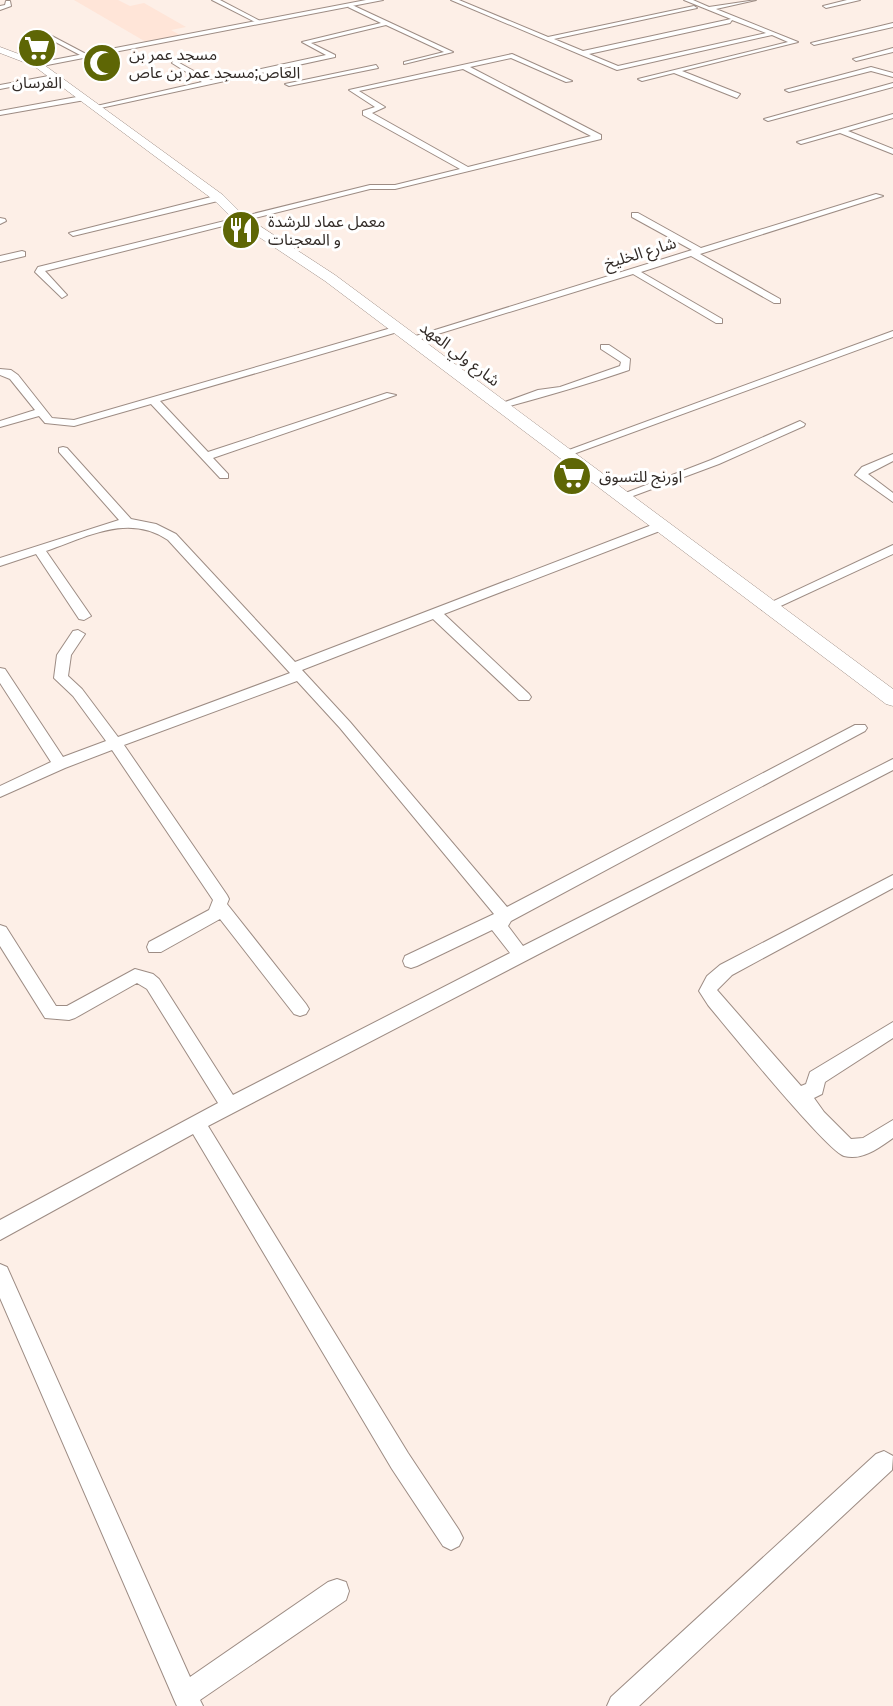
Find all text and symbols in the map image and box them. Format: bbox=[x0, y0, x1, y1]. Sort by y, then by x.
supermarket icon: الفرسان bbox=[16, 27, 58, 69]
mosque icon: مسجد عمر بن العاص;مسجد عمر بن عاص bbox=[81, 42, 123, 84]
place label: مسجد عمر بن العاص;مسجد عمر بن عاص bbox=[129, 45, 300, 82]
place label: الفرسان bbox=[12, 73, 62, 92]
restaurant icon: معمل عماد للرشدة و المعجنات bbox=[220, 209, 262, 251]
place label: معمل عماد للرشدة و المعجنات bbox=[268, 212, 385, 249]
street label: شارع الخليخ bbox=[602, 233, 679, 276]
street label: شارع ولي العهد bbox=[415, 318, 504, 393]
supermarket icon: اورنج للتسوق bbox=[551, 455, 593, 497]
place label: اورنج للتسوق bbox=[599, 467, 682, 489]

